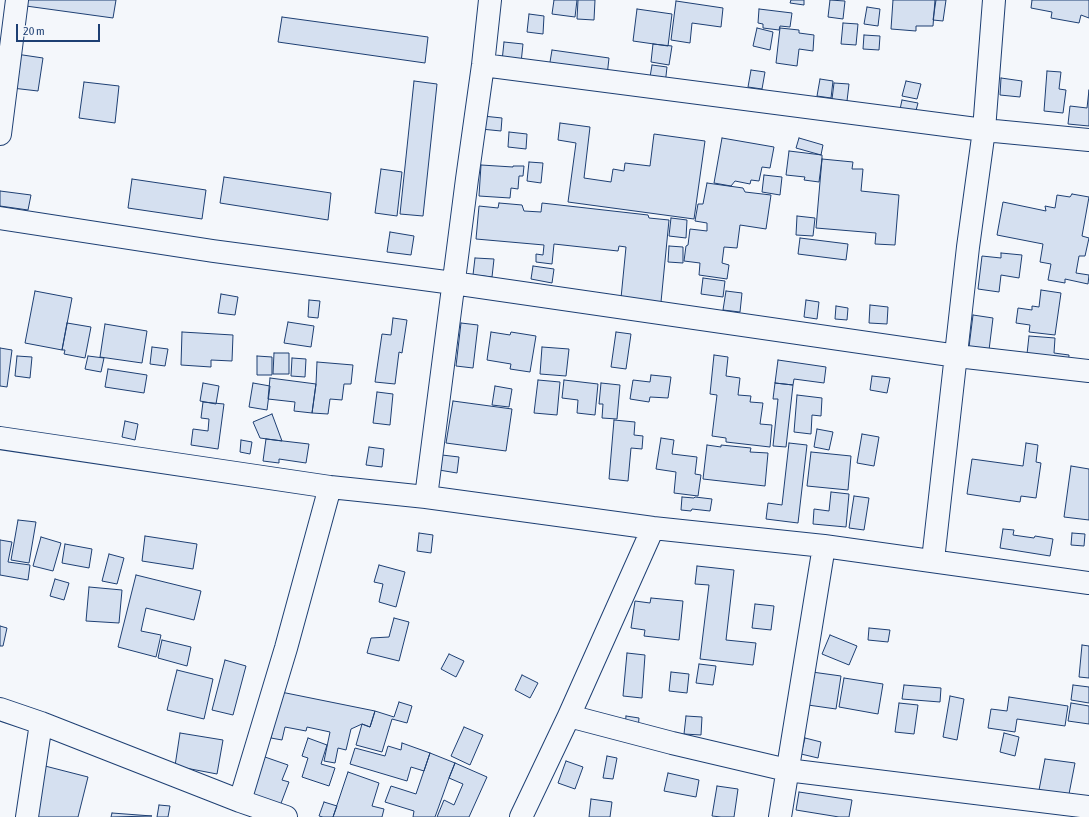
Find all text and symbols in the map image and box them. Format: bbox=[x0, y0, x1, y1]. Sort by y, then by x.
scale bar bbox=[18, 16, 102, 42]
text: 20 m bbox=[23, 24, 45, 38]

